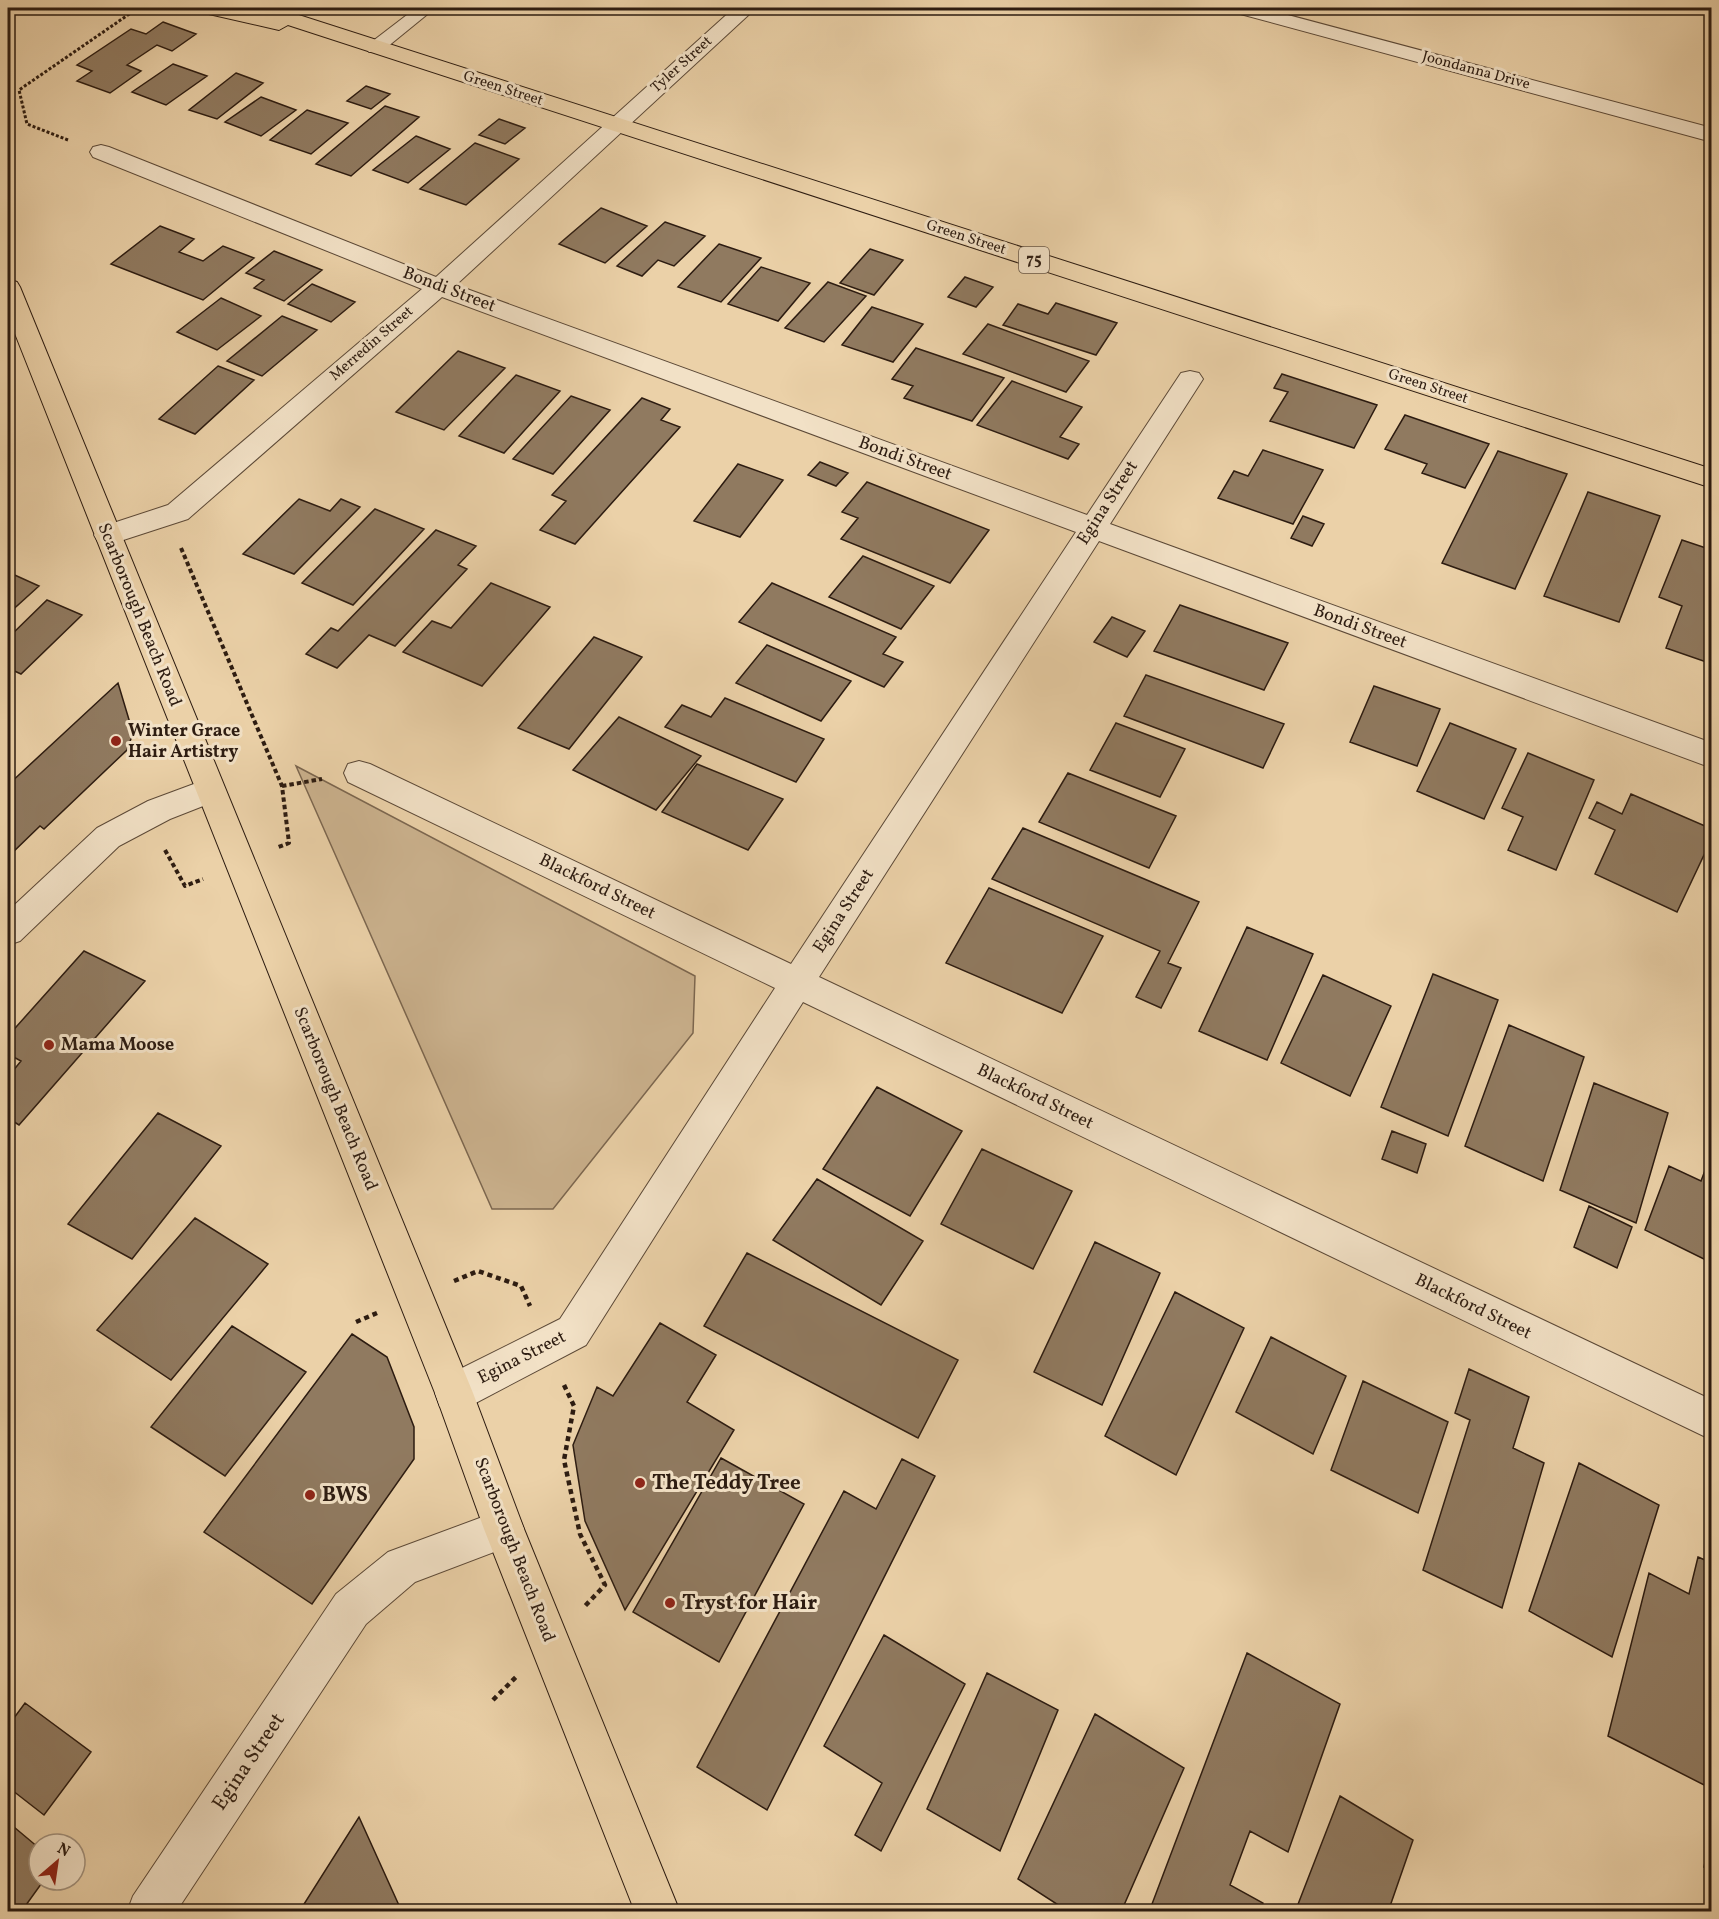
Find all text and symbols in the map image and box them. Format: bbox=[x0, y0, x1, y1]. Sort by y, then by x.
street label: Tyler Street bbox=[647, 32, 717, 98]
street label: Joondanna Drive bbox=[1420, 47, 1532, 95]
street label: Green Street bbox=[460, 66, 546, 112]
street label: Green Street bbox=[923, 215, 1009, 261]
road number: 75 bbox=[1019, 247, 1049, 273]
street label: Bondi Street bbox=[399, 261, 499, 319]
street label: Merredin Street bbox=[326, 302, 418, 386]
street label: Green Street bbox=[1385, 364, 1471, 410]
street label: Bondi Street bbox=[855, 431, 955, 487]
street label: Egina Street bbox=[1071, 456, 1145, 550]
street label: Scarborough Beach Road bbox=[91, 519, 187, 711]
street label: Bondi Street bbox=[1310, 599, 1410, 655]
place label: Winter Grace Hair Artistry bbox=[128, 719, 240, 765]
marker: Winter Grace Hair Artistry bbox=[109, 734, 123, 748]
street label: Blackford Street bbox=[534, 848, 660, 926]
street label: Egina Street bbox=[807, 864, 881, 958]
street label: Scarborough Beach Road bbox=[287, 1003, 383, 1195]
place label: Mama Moose bbox=[61, 1033, 174, 1058]
marker: Mama Moose bbox=[42, 1038, 56, 1052]
street label: Blackford Street bbox=[972, 1058, 1098, 1136]
street label: Blackford Street bbox=[1410, 1268, 1536, 1346]
street label: Egina Street bbox=[474, 1325, 570, 1391]
street label: Scarborough Beach Road bbox=[467, 1454, 561, 1646]
place label: The Teddy Tree bbox=[652, 1469, 801, 1498]
marker: The Teddy Tree bbox=[633, 1476, 647, 1490]
place label: BWS bbox=[322, 1481, 368, 1510]
marker: BWS bbox=[303, 1488, 317, 1502]
place label: Tryst for Hair bbox=[682, 1589, 817, 1618]
marker: Tryst for Hair bbox=[663, 1596, 677, 1610]
street label: Egina Street bbox=[206, 1707, 292, 1817]
north arrow bbox=[27, 1832, 87, 1892]
text: N bbox=[53, 1838, 74, 1863]

